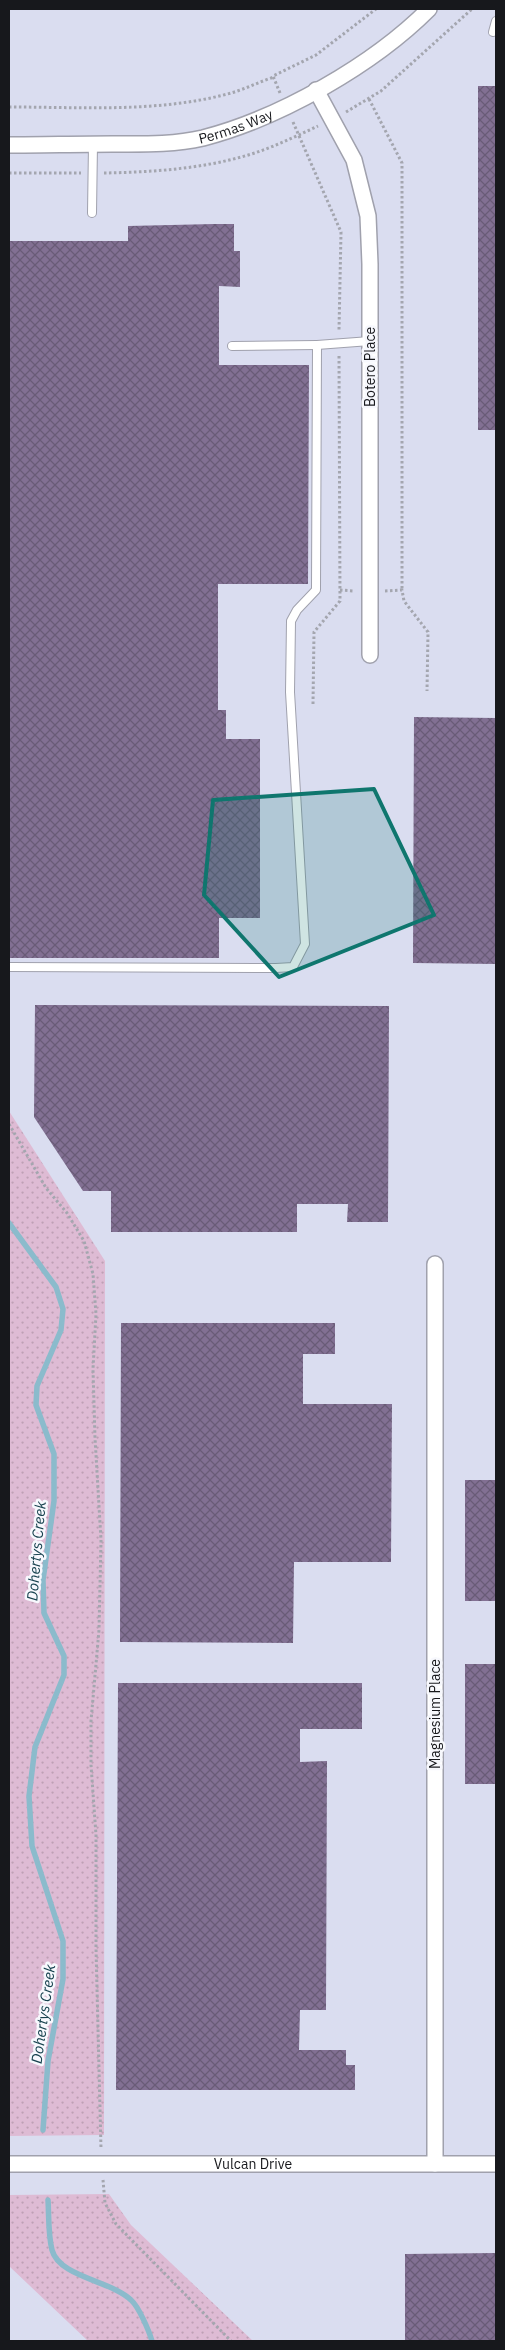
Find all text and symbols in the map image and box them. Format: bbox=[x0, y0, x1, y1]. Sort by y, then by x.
street label: Permas Way bbox=[197, 105, 276, 148]
street label: Botero Place bbox=[361, 327, 379, 407]
water label: Dohertys Creek bbox=[22, 1500, 50, 1602]
street label: Magnesium Place bbox=[426, 1659, 444, 1769]
water label: Dohertys Creek bbox=[27, 1963, 59, 2065]
street label: Vulcan Drive bbox=[214, 2155, 292, 2173]

